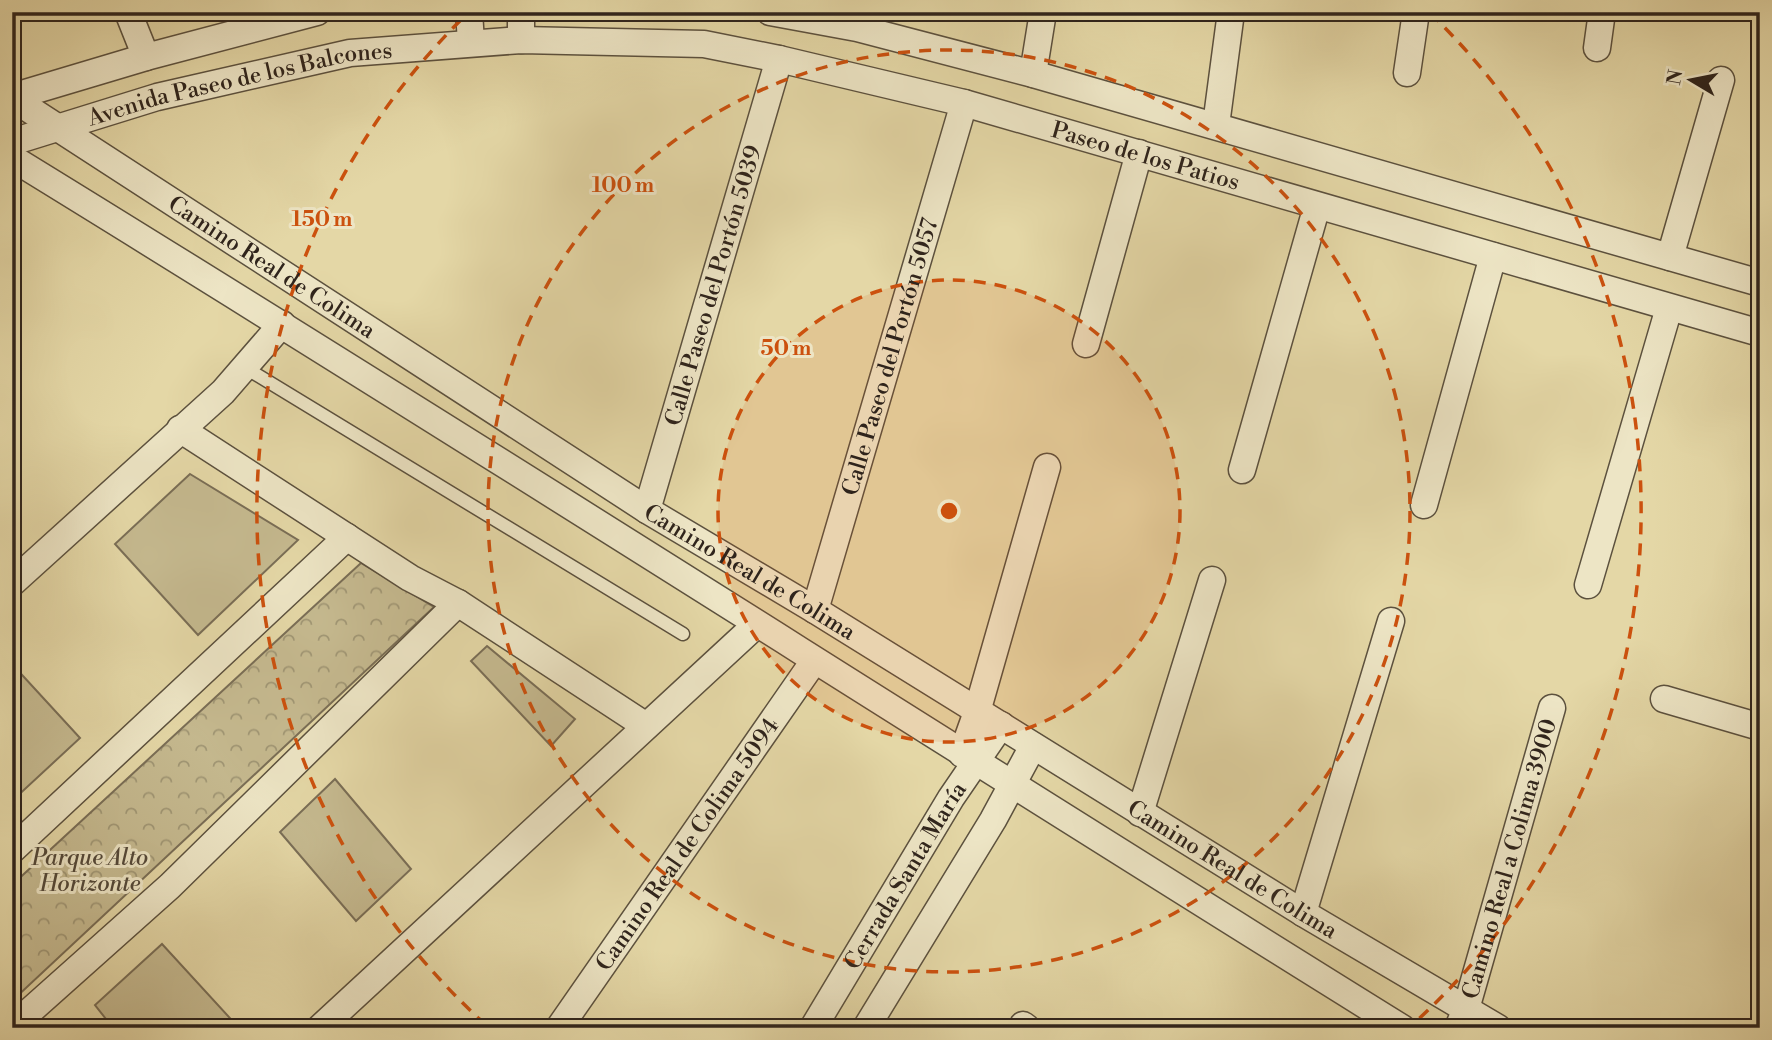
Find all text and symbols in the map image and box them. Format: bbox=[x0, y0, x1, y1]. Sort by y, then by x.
street label: Avenida Paseo de los Balcones bbox=[83, 37, 393, 133]
north arrow bbox=[1656, 46, 1726, 116]
text: N bbox=[1662, 68, 1688, 87]
street label: Paseo de los Patios bbox=[1048, 116, 1243, 197]
street label: Calle Paseo del Portón 5039 bbox=[659, 142, 768, 429]
text: 100 m bbox=[592, 173, 654, 199]
street label: Camino Real de Colima bbox=[163, 190, 381, 345]
text: 150 m bbox=[292, 207, 352, 233]
street label: Calle Paseo del Portón 5057 bbox=[836, 215, 944, 499]
text: 50 m bbox=[761, 336, 811, 362]
street label: Camino Real de Colima bbox=[639, 498, 861, 647]
centre of rings bbox=[937, 499, 961, 523]
street label: Camino Real de Colima 5094 bbox=[590, 713, 785, 977]
street label: Camino Real a Colima 3900 bbox=[1457, 715, 1563, 1002]
street label: Cerrada Santa María bbox=[838, 777, 973, 975]
street label: Camino Real de Colima bbox=[1122, 795, 1343, 945]
park label: Parque Alto Horizonte bbox=[31, 844, 148, 898]

